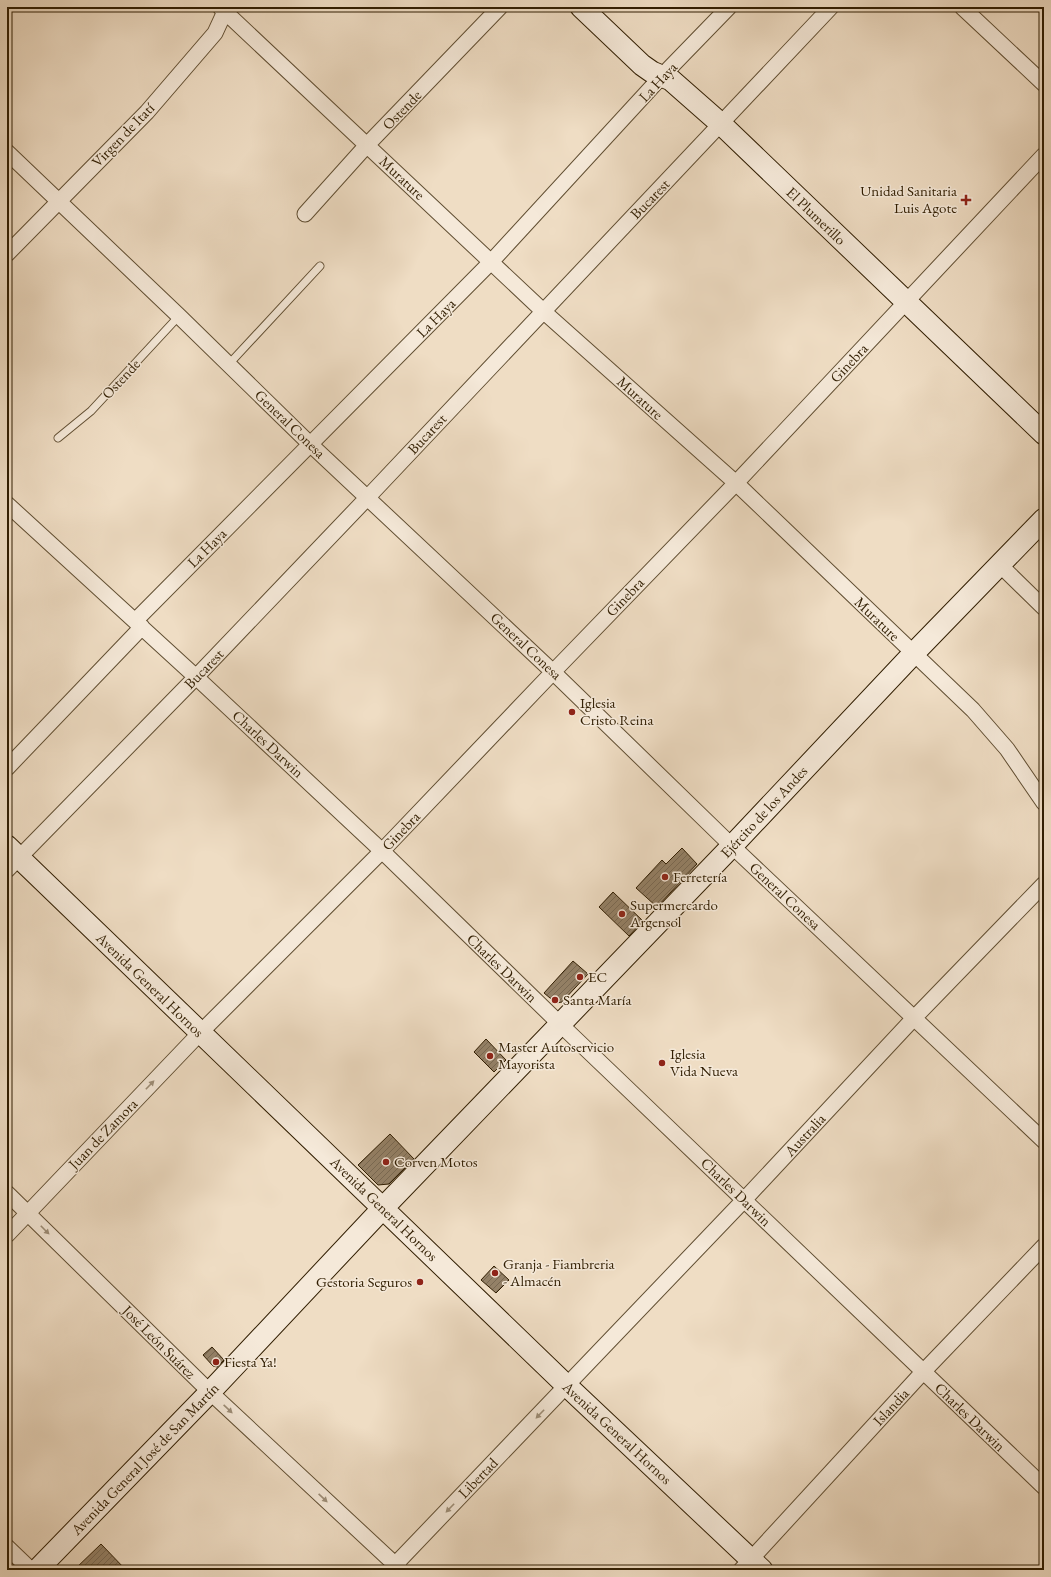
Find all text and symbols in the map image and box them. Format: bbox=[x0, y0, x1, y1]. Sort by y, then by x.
street label: La Haya bbox=[634, 58, 681, 106]
street label: Ostende bbox=[378, 86, 425, 134]
street label: Virgen de Itatí bbox=[87, 98, 158, 171]
street label: Murature bbox=[375, 152, 429, 204]
street label: Bucarest bbox=[626, 174, 674, 223]
place label: Unidad Sanitaria Luis Agote bbox=[860, 181, 957, 217]
street label: El Plumerillo bbox=[783, 183, 850, 249]
marker: Unidad Sanitaria Luis Agote bbox=[960, 194, 972, 206]
street label: La Haya bbox=[412, 294, 459, 341]
street label: Ginebra bbox=[826, 339, 872, 386]
street label: Ostende bbox=[97, 354, 144, 403]
street label: Murature bbox=[613, 372, 668, 423]
street label: General Conesa bbox=[251, 385, 330, 462]
street label: Bucarest bbox=[403, 409, 450, 458]
street label: La Haya bbox=[183, 524, 230, 571]
street label: Ginebra bbox=[601, 573, 648, 620]
street label: Murature bbox=[851, 592, 904, 645]
street label: General Conesa bbox=[487, 608, 566, 684]
street label: Bucarest bbox=[180, 644, 228, 693]
place label: Iglesia Cristo Reina bbox=[580, 693, 653, 729]
street label: Charles Darwin bbox=[229, 706, 308, 782]
marker: Iglesia Cristo Reina bbox=[567, 707, 577, 717]
street label: Ejército de los Andes bbox=[716, 761, 811, 862]
street label: Ginebra bbox=[377, 807, 424, 854]
street label: General Conesa bbox=[746, 858, 825, 934]
place label: Ferretería bbox=[673, 867, 727, 886]
marker: Ferretería bbox=[660, 872, 670, 882]
place label: Supermercardo Argensol bbox=[629, 895, 718, 931]
marker: Supermercardo Argensol bbox=[617, 909, 627, 919]
street label: Avenida General Hornos bbox=[92, 928, 208, 1041]
street label: Charles Darwin bbox=[463, 929, 542, 1006]
place label: EC bbox=[588, 967, 607, 986]
marker: EC bbox=[575, 972, 585, 982]
place label: Santa María bbox=[563, 990, 631, 1009]
marker: Santa María bbox=[550, 995, 560, 1005]
place label: Master Autoservicio Mayorista bbox=[498, 1037, 614, 1073]
place label: Iglesia Vida Nueva bbox=[670, 1044, 738, 1080]
marker: Master Autoservicio Mayorista bbox=[485, 1051, 495, 1061]
marker: Iglesia Vida Nueva bbox=[657, 1058, 667, 1068]
one-way arrow bbox=[145, 1080, 155, 1090]
street label: Juan de Zamora bbox=[63, 1094, 141, 1175]
street label: Australia bbox=[779, 1109, 829, 1161]
street label: Avenida General Hornos bbox=[326, 1152, 442, 1265]
place label: Corven Motos bbox=[394, 1152, 478, 1171]
street label: Charles Darwin bbox=[697, 1153, 776, 1230]
marker: Corven Motos bbox=[381, 1157, 391, 1167]
one-way arrow bbox=[40, 1225, 50, 1235]
place label: Granja - Fiambreria - Almacén bbox=[503, 1254, 615, 1290]
marker: Granja - Fiambreria - Almacén bbox=[490, 1268, 500, 1278]
place label: Gestoria Seguros bbox=[316, 1272, 412, 1291]
marker: Gestoria Seguros bbox=[415, 1277, 425, 1287]
street label: José León Suárez bbox=[117, 1299, 200, 1383]
place label: Fiesta Ya! bbox=[224, 1352, 277, 1371]
marker: Fiesta Ya! bbox=[211, 1357, 221, 1367]
street label: Avenida General Hornos bbox=[558, 1376, 676, 1488]
street label: Avenida General José de San Martín bbox=[66, 1378, 223, 1540]
street label: Charles Darwin bbox=[931, 1378, 1010, 1455]
street label: Islandia bbox=[868, 1384, 913, 1429]
one-way arrow bbox=[223, 1404, 233, 1414]
one-way arrow bbox=[535, 1409, 545, 1419]
street label: Libertad bbox=[454, 1453, 502, 1502]
one-way arrow bbox=[318, 1493, 328, 1503]
one-way arrow bbox=[445, 1503, 455, 1513]

